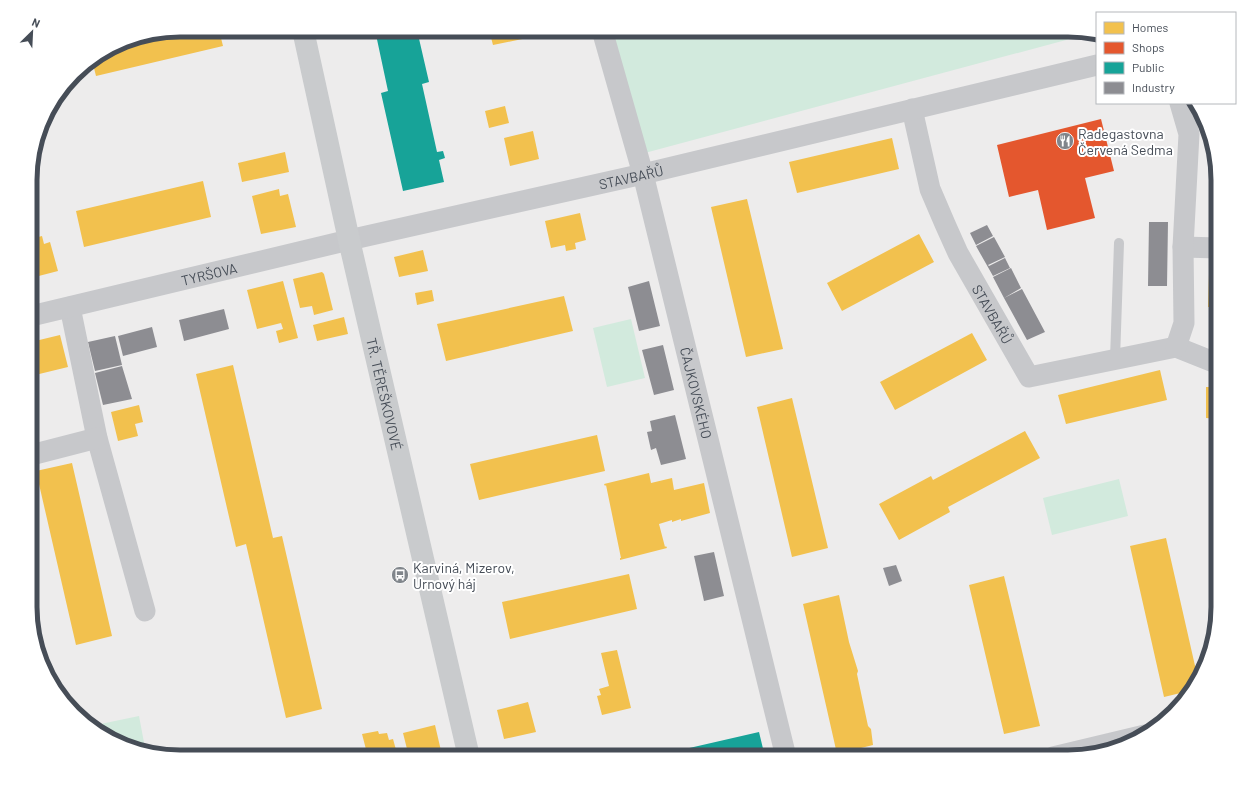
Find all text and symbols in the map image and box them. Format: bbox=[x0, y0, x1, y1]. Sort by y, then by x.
north arrow bbox=[12, 12, 52, 52]
legend bbox=[1096, 12, 1236, 104]
text: N bbox=[30, 15, 42, 30]
text: Homes bbox=[1132, 20, 1169, 34]
text: Shops bbox=[1132, 40, 1165, 54]
text: Public bbox=[1132, 60, 1164, 74]
text: Industry bbox=[1132, 80, 1175, 94]
place label: Radegastovna Červená Sedma bbox=[1078, 125, 1173, 158]
restaurant icon: Radegastovna Červená Sedma bbox=[1055, 131, 1075, 151]
street label: STAVBAŘŮ bbox=[597, 161, 665, 192]
street label: TYRŠOVA bbox=[179, 258, 239, 288]
street label: STAVBAŘŮ bbox=[969, 281, 1017, 347]
street label: TŘ. TĚREŠKOVOVÉ bbox=[363, 336, 406, 452]
street label: ČAJKOVSKÉHO bbox=[677, 345, 716, 440]
place label: Karviná, Mizerov, Urnový háj bbox=[413, 559, 515, 592]
bus stop icon: Karviná, Mizerov, Urnový háj bbox=[390, 565, 410, 585]

